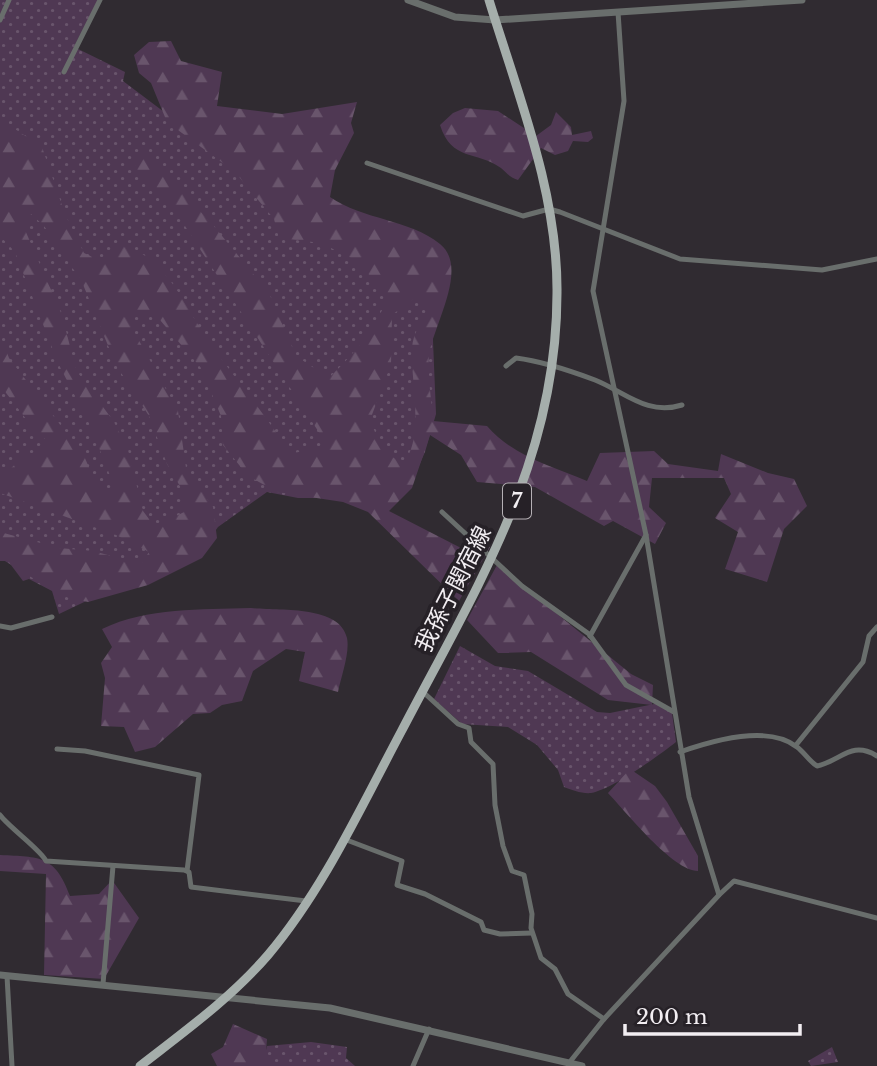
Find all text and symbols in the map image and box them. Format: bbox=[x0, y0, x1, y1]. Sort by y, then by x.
road number: 7 bbox=[503, 484, 531, 518]
street label: 我孫子関宿線 bbox=[409, 521, 497, 657]
scale bar bbox=[625, 992, 800, 1036]
text: 200 m bbox=[636, 1004, 708, 1030]

